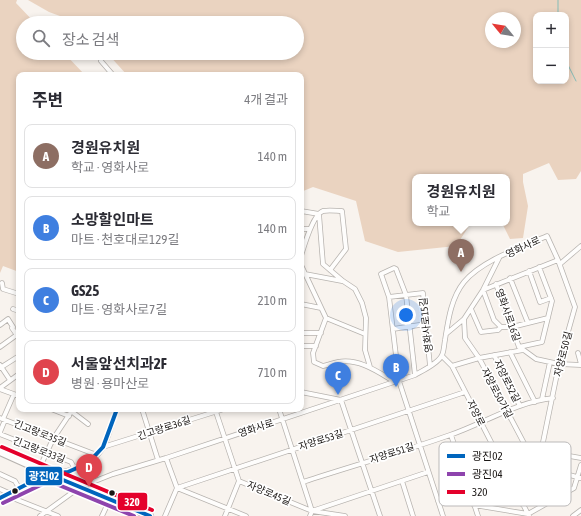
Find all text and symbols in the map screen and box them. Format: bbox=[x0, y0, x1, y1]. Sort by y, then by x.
north arrow bbox=[485, 12, 521, 48]
map controls bbox=[533, 12, 569, 84]
button: + bbox=[533, 12, 569, 48]
search box bbox=[16, 16, 304, 60]
icon: search bbox=[30, 27, 52, 49]
text: 장소 검색 bbox=[62, 31, 119, 48]
button: − bbox=[533, 48, 569, 84]
text: 주변 bbox=[32, 90, 63, 110]
text: 4개 결과 bbox=[244, 92, 288, 107]
text: 경원유치원 bbox=[71, 139, 140, 156]
text: A bbox=[43, 149, 49, 164]
text: 140 m bbox=[258, 149, 287, 164]
text: 학교 · 영화사로 bbox=[71, 160, 149, 175]
popup bbox=[412, 174, 510, 226]
text: 경원유치원 bbox=[426, 183, 496, 200]
text: 학교 bbox=[426, 204, 450, 219]
text: 소망할인마트 bbox=[71, 211, 154, 228]
text: B bbox=[43, 221, 49, 236]
text: 140 m bbox=[258, 221, 287, 236]
text: 마트 · 천호대로129길 bbox=[71, 232, 179, 247]
street label: 영화사로 bbox=[504, 234, 542, 260]
pin: A bbox=[448, 239, 474, 272]
text: GS25 bbox=[71, 282, 99, 299]
street label: 영화사로16길 bbox=[493, 287, 523, 343]
text: C bbox=[43, 293, 49, 308]
text: 210 m bbox=[258, 293, 287, 308]
street label: 영화사로15길 bbox=[418, 297, 434, 353]
text: 마트 · 영화사로7길 bbox=[71, 302, 167, 317]
your location bbox=[396, 305, 416, 325]
street label: 자양로50길 bbox=[552, 330, 574, 378]
pin: B bbox=[383, 354, 409, 387]
text: 서울앞선치과2F bbox=[71, 355, 167, 372]
street label: 자양로52길 bbox=[492, 358, 522, 404]
pin: C bbox=[325, 362, 351, 395]
text: D bbox=[42, 365, 50, 380]
text: 710 m bbox=[258, 365, 287, 380]
street label: 자양로50가길 bbox=[479, 366, 515, 420]
text: 병원 · 용마산로 bbox=[71, 376, 149, 391]
street label: 자양로 bbox=[465, 398, 487, 428]
street label: 긴고랑로36길 bbox=[136, 414, 192, 442]
street label: 영화사로 bbox=[237, 417, 275, 439]
street label: 긴고랑로35길 bbox=[12, 418, 68, 448]
street label: 자양로53길 bbox=[297, 428, 345, 452]
street label: 긴고랑로33길 bbox=[11, 435, 67, 465]
street label: 자양로51길 bbox=[368, 441, 416, 465]
legend bbox=[439, 442, 571, 506]
text: 광진02 bbox=[472, 450, 503, 462]
pin: D bbox=[76, 454, 102, 487]
line badge: 광진02 bbox=[25, 466, 63, 486]
text: 광진04 bbox=[472, 468, 503, 480]
text: 광진02 bbox=[29, 470, 59, 482]
street label: 자양로45길 bbox=[246, 479, 292, 507]
unlabelled marker bbox=[10, 486, 20, 496]
text: 320 bbox=[472, 486, 488, 498]
unlabelled marker bbox=[107, 488, 117, 498]
line badge: 320 bbox=[117, 492, 148, 511]
text: 320 bbox=[124, 496, 140, 508]

